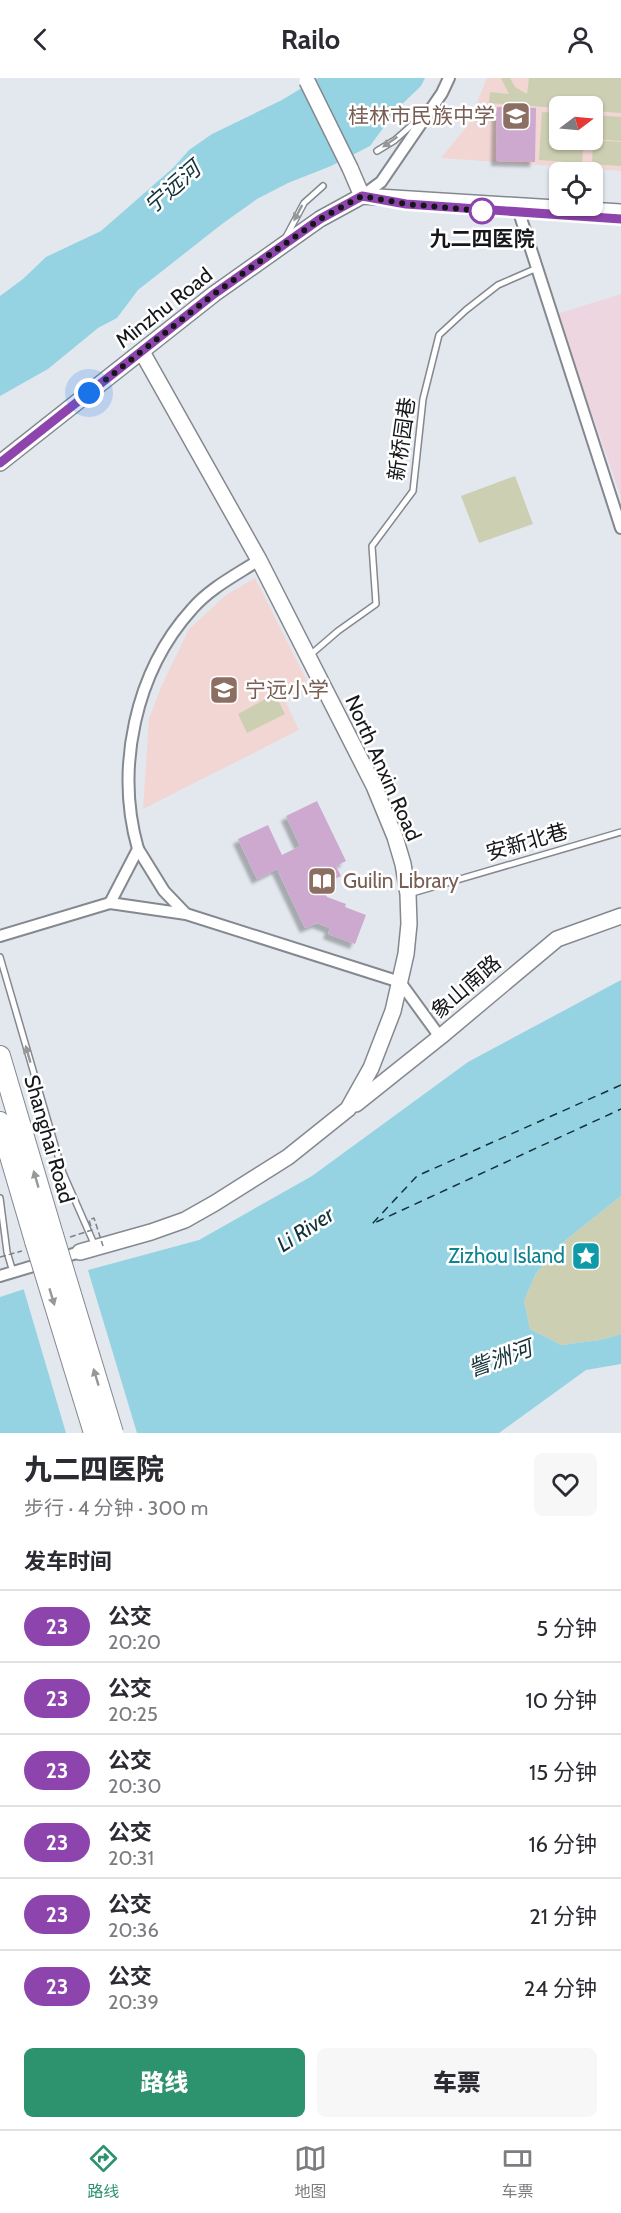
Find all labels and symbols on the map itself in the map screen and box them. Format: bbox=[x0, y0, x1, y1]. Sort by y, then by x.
north arrow bbox=[549, 96, 603, 150]
school or university icon: 桂林市民族中学 bbox=[500, 100, 532, 132]
place label: 桂林市民族中学 bbox=[348, 103, 495, 128]
one-way arrow bbox=[383, 136, 399, 148]
water label: 宁远河 bbox=[139, 153, 209, 219]
marker: 九二四医院 bbox=[469, 198, 495, 224]
one-way arrow bbox=[294, 205, 303, 222]
place label: 九二四医院 bbox=[430, 226, 535, 251]
street label: Minzhu Road bbox=[110, 262, 217, 353]
your location bbox=[74, 378, 104, 408]
street label: 新桥园巷 bbox=[383, 396, 420, 482]
school or university icon: 宁远小学 bbox=[208, 674, 240, 706]
place label: 宁远小学 bbox=[245, 677, 329, 702]
street label: North Anxin Road bbox=[340, 691, 427, 845]
street label: 安新北巷 bbox=[483, 818, 571, 865]
library icon: Guilin Library bbox=[306, 865, 338, 897]
place label: Guilin Library bbox=[343, 868, 459, 893]
street label: 象山南路 bbox=[426, 950, 506, 1024]
one-way arrow bbox=[23, 1045, 32, 1063]
street label: Shanghai Road bbox=[19, 1072, 80, 1206]
one-way arrow bbox=[31, 1170, 40, 1188]
water label: Li River bbox=[272, 1200, 340, 1258]
place icon: Zizhou Island bbox=[570, 1240, 602, 1272]
place label: Zizhou Island bbox=[448, 1243, 565, 1268]
one-way arrow bbox=[48, 1288, 57, 1306]
water label: 訾洲河 bbox=[465, 1333, 540, 1382]
one-way arrow bbox=[91, 1368, 100, 1386]

